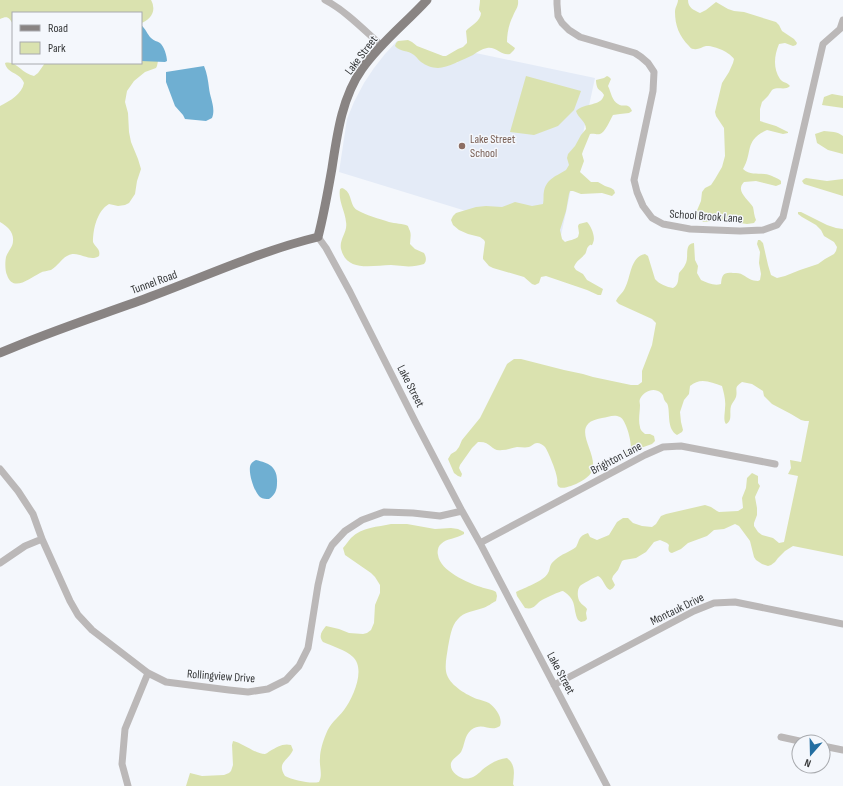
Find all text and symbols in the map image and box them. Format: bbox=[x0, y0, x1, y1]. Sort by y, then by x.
legend bbox=[12, 12, 142, 64]
text: Road bbox=[48, 21, 68, 36]
street label: Lake Street bbox=[342, 32, 381, 78]
text: Park bbox=[48, 41, 66, 56]
place label: Lake Street School bbox=[470, 132, 516, 161]
marker: Lake Street School bbox=[457, 141, 467, 151]
street label: School Brook Lane bbox=[669, 206, 743, 227]
street label: Tunnel Road bbox=[129, 267, 179, 298]
street label: Lake Street bbox=[394, 363, 428, 410]
street label: Brighton Lane bbox=[588, 439, 644, 478]
street label: Montauk Drive bbox=[648, 590, 707, 629]
street label: Lake Street bbox=[543, 650, 578, 697]
street label: Rollingview Drive bbox=[186, 667, 256, 686]
north arrow bbox=[791, 734, 831, 774]
text: N bbox=[803, 756, 813, 770]

